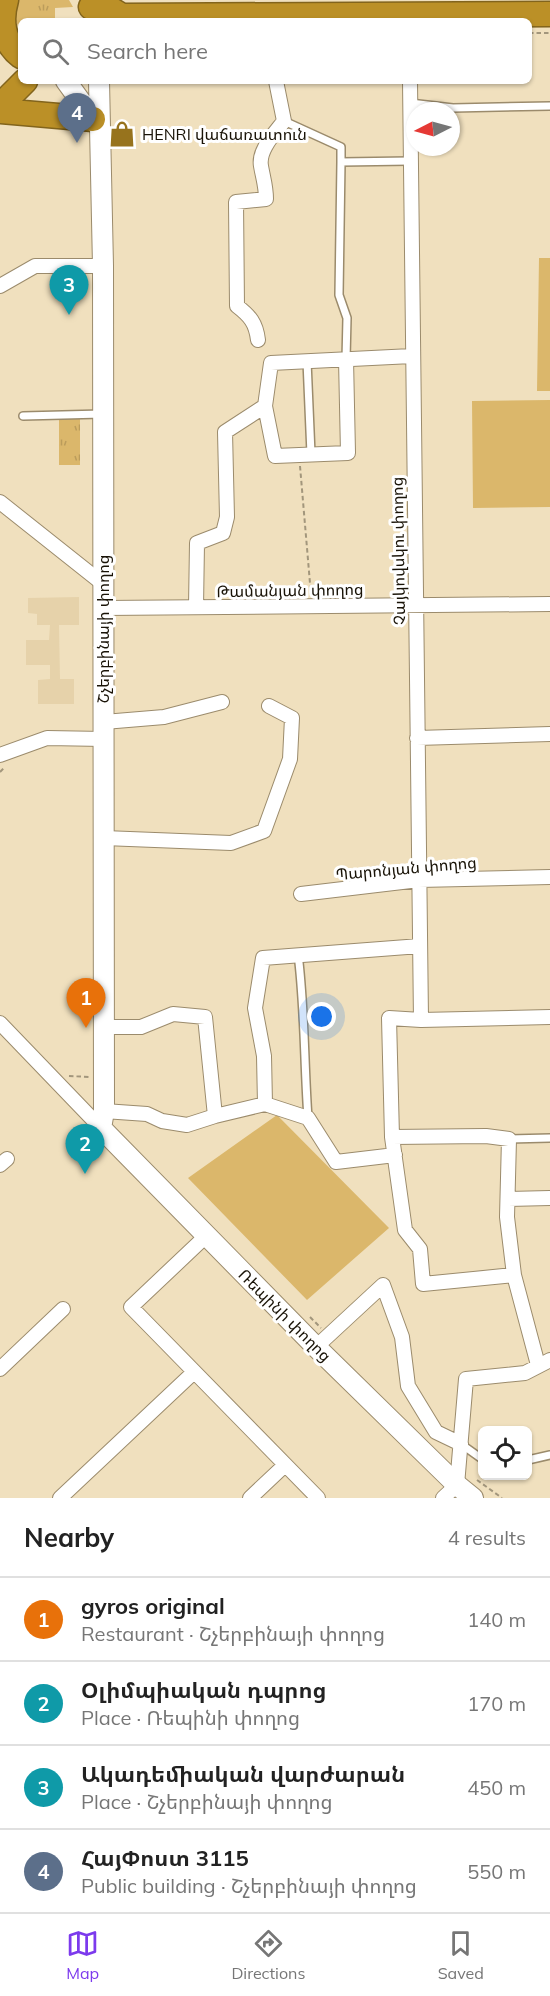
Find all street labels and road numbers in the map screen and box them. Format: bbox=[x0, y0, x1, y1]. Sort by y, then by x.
street label: Չայկովսկու փողոց bbox=[387, 477, 409, 625]
street label: Շչերբինայի փողոց bbox=[93, 555, 113, 703]
street label: Թամանյան փողոց bbox=[216, 579, 364, 601]
street label: Պարոնյան փողոց bbox=[335, 852, 477, 884]
street label: Ռեպինի փողոց bbox=[235, 1265, 335, 1365]

